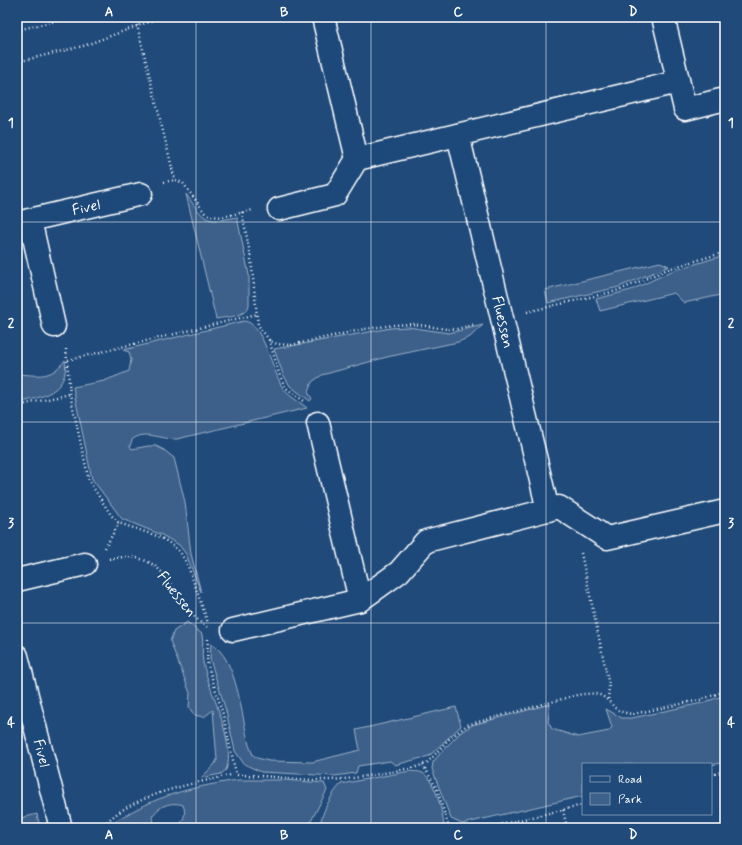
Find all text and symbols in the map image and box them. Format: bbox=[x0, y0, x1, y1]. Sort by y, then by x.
text: A bbox=[105, 4, 113, 21]
text: B bbox=[280, 4, 289, 21]
text: C bbox=[453, 4, 463, 21]
text: D bbox=[629, 4, 638, 21]
text: 1 bbox=[8, 115, 14, 132]
text: 1 bbox=[728, 115, 734, 132]
street label: Fivel bbox=[70, 195, 102, 221]
street label: Fluessen bbox=[486, 294, 518, 350]
text: 2 bbox=[8, 315, 15, 332]
text: 2 bbox=[728, 315, 735, 332]
text: 3 bbox=[8, 515, 14, 532]
text: 3 bbox=[728, 515, 734, 532]
street label: Fluessen bbox=[152, 568, 200, 622]
text: 4 bbox=[7, 715, 15, 732]
text: 4 bbox=[727, 715, 735, 732]
street label: Fivel bbox=[28, 737, 54, 769]
legend bbox=[582, 763, 712, 815]
text: Road bbox=[618, 772, 642, 788]
text: Park bbox=[618, 792, 642, 808]
text: A bbox=[105, 827, 113, 844]
text: B bbox=[280, 827, 289, 844]
text: C bbox=[453, 827, 463, 844]
text: D bbox=[629, 827, 638, 844]

